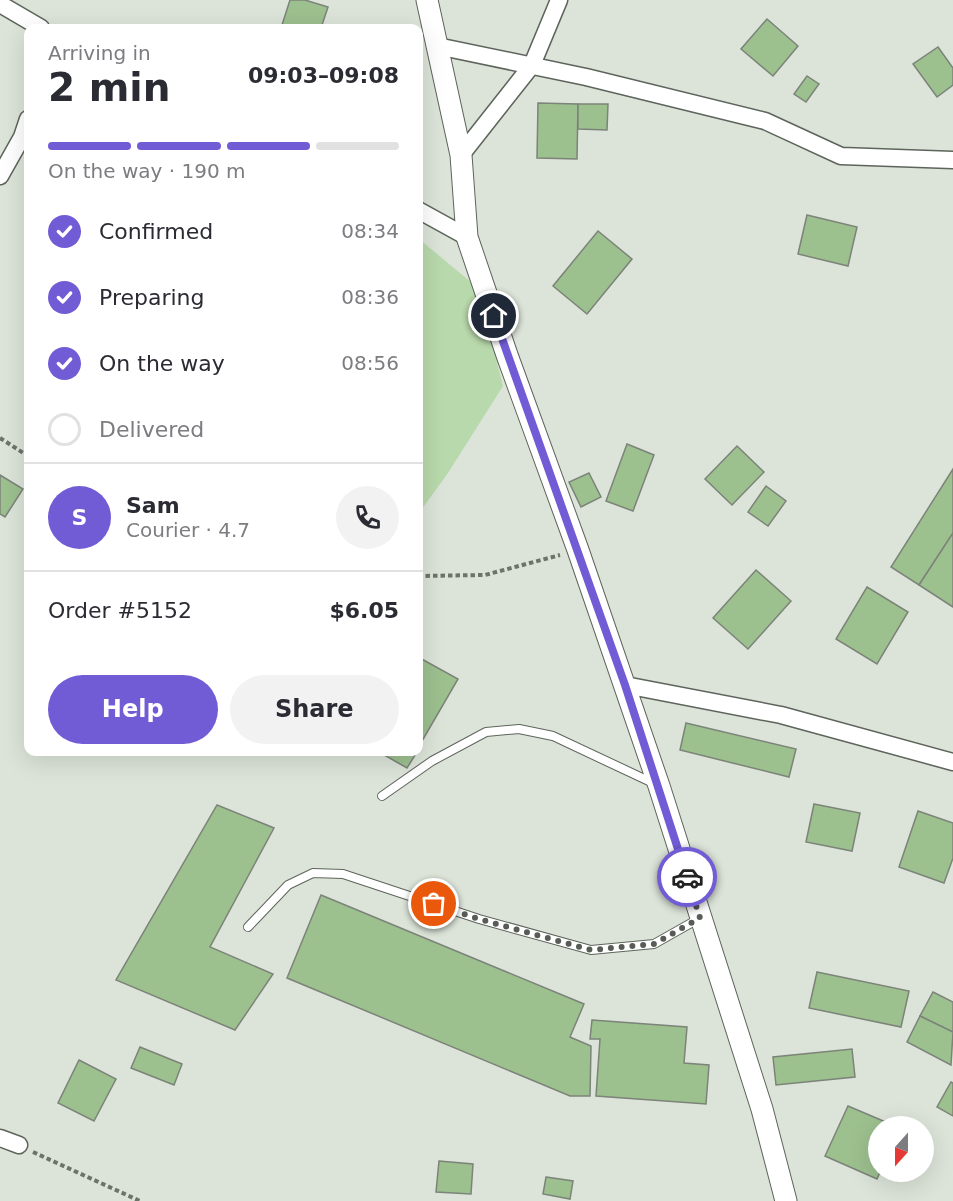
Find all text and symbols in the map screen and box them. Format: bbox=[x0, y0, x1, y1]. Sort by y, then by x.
text: Arriving in bbox=[48, 41, 151, 65]
text: 09:03–09:08 bbox=[248, 63, 399, 88]
text: 2 min bbox=[48, 65, 170, 110]
text: On the way · 190 m bbox=[48, 159, 246, 183]
icon: check bbox=[48, 215, 81, 248]
text: Confirmed bbox=[99, 219, 213, 244]
text: 08:34 bbox=[341, 219, 399, 243]
icon: check bbox=[48, 281, 81, 314]
text: Preparing bbox=[99, 285, 205, 310]
text: 08:36 bbox=[341, 285, 399, 309]
pin bbox=[468, 290, 519, 341]
icon: home bbox=[477, 299, 510, 332]
icon: check bbox=[48, 347, 81, 380]
text: On the way bbox=[99, 351, 225, 376]
text: 08:56 bbox=[341, 351, 399, 375]
text: Delivered bbox=[99, 417, 204, 442]
button: phone bbox=[336, 486, 399, 549]
text: Sam bbox=[126, 493, 180, 518]
text: S bbox=[72, 505, 87, 530]
text: Courier · 4.7 bbox=[126, 518, 250, 542]
text: Order #5152 bbox=[48, 598, 192, 623]
text: $6.05 bbox=[329, 598, 399, 623]
button: Help bbox=[48, 675, 218, 744]
button: Share bbox=[230, 675, 399, 744]
courier bbox=[657, 847, 717, 907]
icon: car bbox=[671, 861, 704, 894]
pin bbox=[408, 878, 459, 929]
icon: bag bbox=[417, 887, 450, 920]
north arrow bbox=[868, 1116, 934, 1182]
map controls bbox=[868, 1116, 934, 1182]

